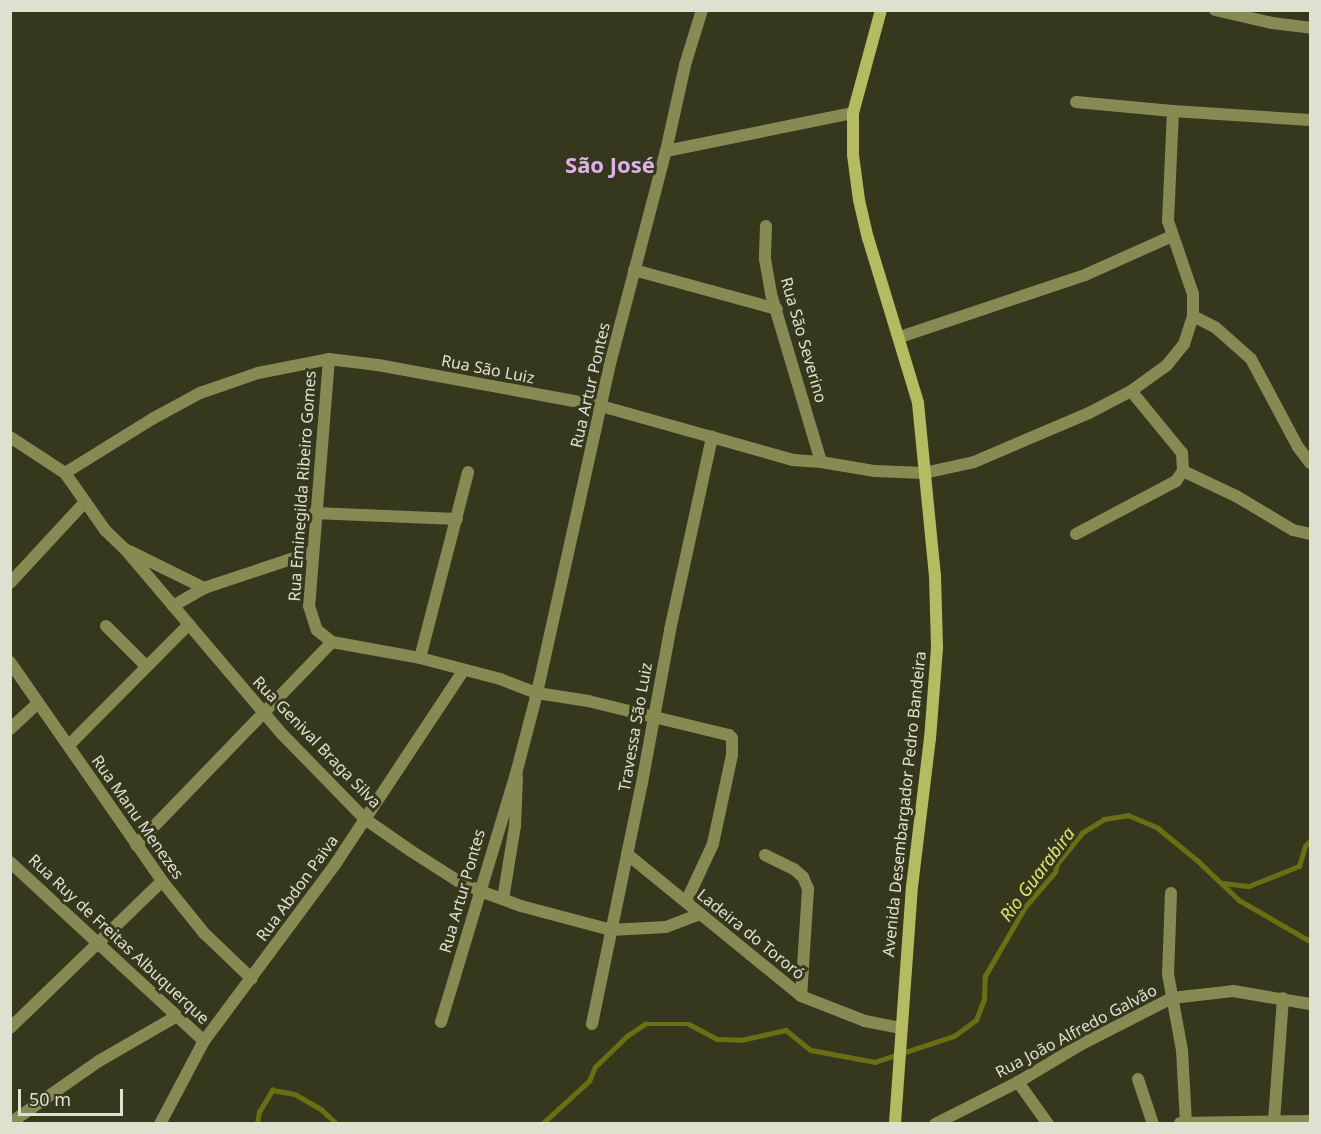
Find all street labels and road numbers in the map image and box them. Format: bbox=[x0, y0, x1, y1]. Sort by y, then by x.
street label: Rua São Severino bbox=[777, 275, 831, 405]
street label: Rua Artur Pontes bbox=[566, 321, 614, 449]
street label: Rua São Luiz bbox=[440, 351, 536, 387]
street label: Rua Eminegilda Ribeiro Gomes bbox=[284, 370, 320, 602]
street label: Avenida Desembargador Pedro Bandeira bbox=[878, 650, 930, 958]
street label: Travessa São Luiz bbox=[614, 661, 656, 793]
street label: Rua Genival Braga Silva bbox=[249, 672, 385, 812]
street label: Rua Manu Menezes bbox=[88, 751, 188, 883]
street label: Rua Artur Pontes bbox=[435, 827, 489, 955]
street label: Rua Abdon Paiva bbox=[252, 831, 342, 945]
street label: Rua Ruy de Freitas Albuquerque bbox=[25, 850, 213, 1028]
street label: Ladeira do Tororó bbox=[693, 885, 809, 983]
street label: Rua João Alfredo Galvão bbox=[992, 980, 1160, 1082]

